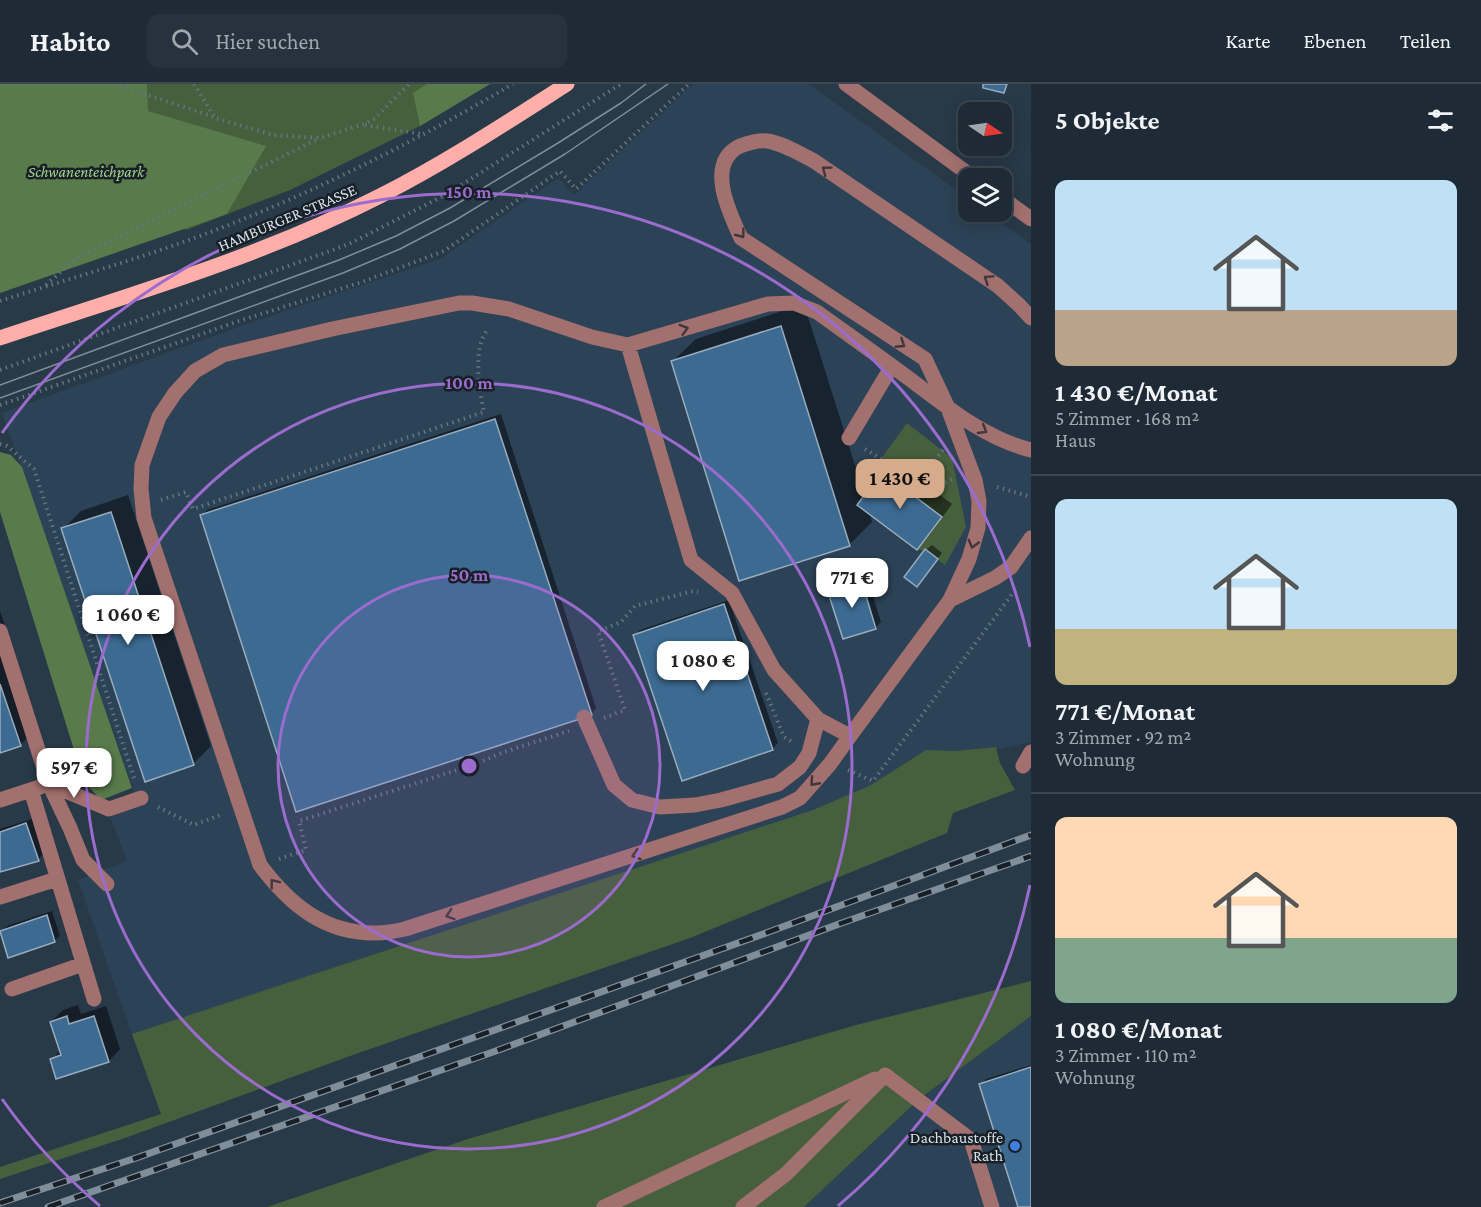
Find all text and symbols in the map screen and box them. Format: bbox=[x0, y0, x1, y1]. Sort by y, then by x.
search box bbox=[147, 14, 567, 68]
icon: search bbox=[168, 25, 201, 58]
text: Habito bbox=[30, 26, 111, 57]
text: Hier suchen bbox=[216, 29, 320, 54]
text: Karte bbox=[1225, 29, 1271, 53]
text: Ebenen bbox=[1304, 29, 1367, 53]
text: Teilen bbox=[1400, 29, 1451, 53]
north arrow bbox=[958, 102, 1012, 156]
map controls bbox=[958, 102, 1012, 222]
icon: filters bbox=[1424, 104, 1457, 137]
text: 5 Objekte bbox=[1055, 106, 1160, 135]
park label: Schwanenteichpark bbox=[28, 163, 145, 181]
one-way arrow bbox=[822, 166, 833, 177]
button: layers bbox=[958, 168, 1012, 222]
street label: HAMBURGER STRASSE bbox=[215, 180, 359, 254]
text: 150 m bbox=[446, 182, 492, 202]
icon: home bbox=[1202, 219, 1310, 327]
one-way arrow bbox=[734, 227, 745, 238]
one-way arrow bbox=[984, 275, 995, 286]
one-way arrow bbox=[678, 324, 689, 336]
one-way arrow bbox=[895, 336, 906, 347]
text: 100 m bbox=[445, 373, 493, 393]
text: 1 430 €/Monat bbox=[1055, 378, 1217, 407]
text: 5 Zimmer · 168 m² bbox=[1055, 407, 1199, 429]
one-way arrow bbox=[977, 422, 987, 434]
text: Haus bbox=[1055, 429, 1096, 451]
pin: 1 430 € bbox=[845, 459, 955, 510]
text: 1 430 € bbox=[870, 467, 930, 489]
one-way arrow bbox=[968, 538, 980, 549]
icon: home bbox=[1202, 538, 1310, 646]
pin: 771 € bbox=[810, 558, 894, 609]
text: 50 m bbox=[450, 565, 489, 585]
text: 771 € bbox=[830, 566, 874, 588]
pin: 1 060 € bbox=[73, 595, 183, 646]
text: 1 060 € bbox=[96, 603, 160, 625]
pin: 1 080 € bbox=[648, 641, 758, 692]
text: 1 080 € bbox=[671, 649, 735, 671]
text: 771 €/Monat bbox=[1055, 697, 1195, 726]
text: 3 Zimmer · 92 m² bbox=[1055, 726, 1191, 748]
pin: 597 € bbox=[32, 748, 116, 799]
text: Wohnung bbox=[1055, 748, 1135, 770]
text: 597 € bbox=[51, 756, 97, 778]
centre of rings bbox=[459, 756, 479, 776]
one-way arrow bbox=[810, 775, 821, 786]
one-way arrow bbox=[631, 847, 642, 860]
icon: home bbox=[1202, 856, 1310, 964]
one-way arrow bbox=[270, 879, 281, 890]
one-way arrow bbox=[445, 908, 456, 920]
text: 1 080 €/Monat bbox=[1055, 1015, 1222, 1044]
text: 3 Zimmer · 110 m² bbox=[1055, 1044, 1196, 1066]
text: Wohnung bbox=[1055, 1066, 1135, 1088]
place label: Dachbaustoffe Rath bbox=[910, 1129, 1003, 1164]
marker: Dachbaustoffe Rath bbox=[1008, 1139, 1022, 1153]

